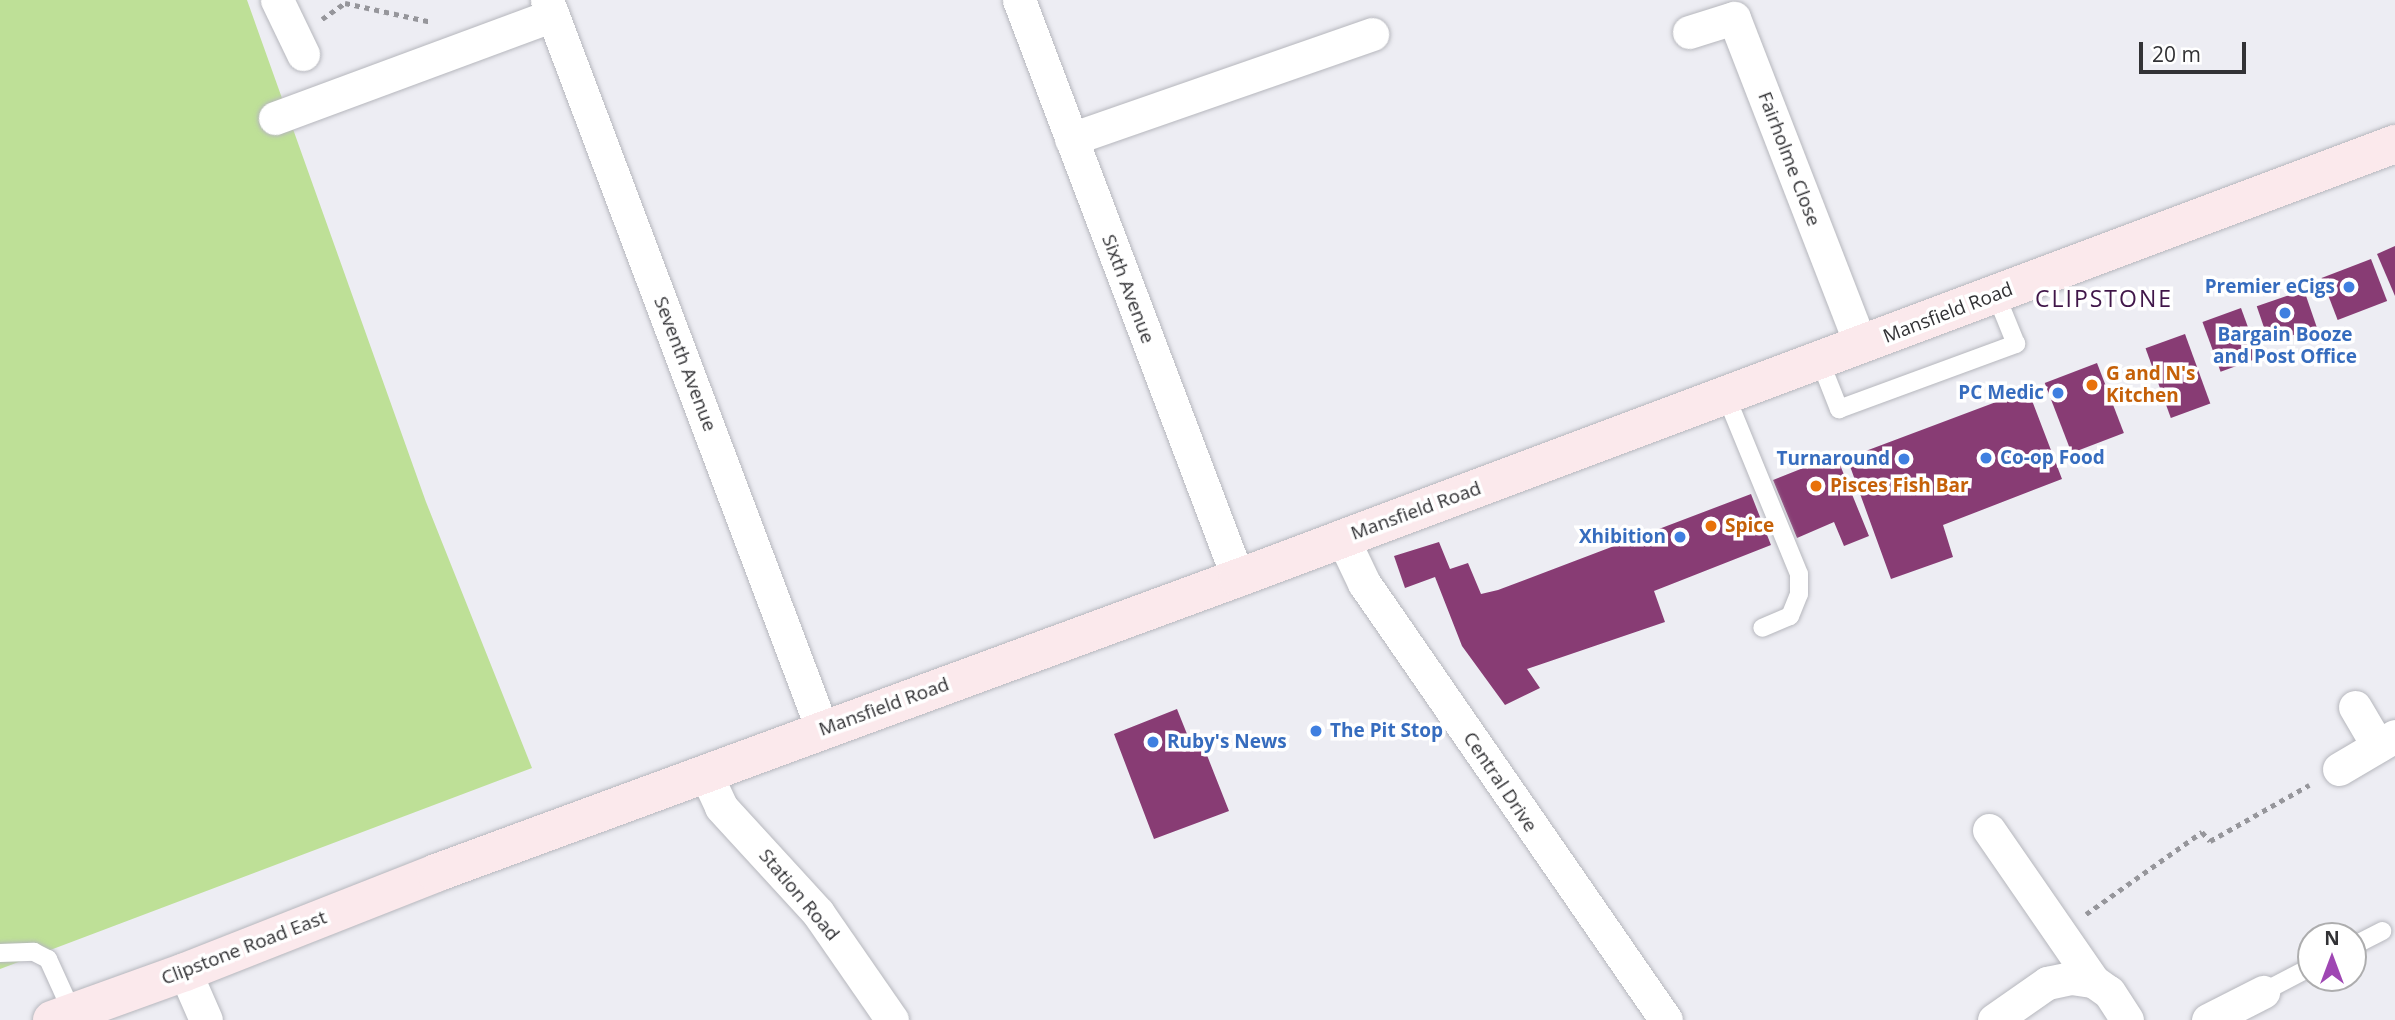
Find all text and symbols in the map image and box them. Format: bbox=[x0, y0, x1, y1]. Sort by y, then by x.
scale bar bbox=[2143, 28, 2250, 72]
text: 20 m bbox=[2152, 40, 2201, 68]
street label: Fairholme Close bbox=[1753, 89, 1825, 229]
street label: Sixth Avenue bbox=[1097, 231, 1159, 347]
place label: Premier eCigs bbox=[2205, 276, 2335, 298]
street label: Mansfield Road bbox=[1880, 278, 2016, 348]
marker: Premier eCigs bbox=[2341, 279, 2357, 295]
district label: CLIPSTONE bbox=[2036, 284, 2172, 312]
street label: Seventh Avenue bbox=[649, 293, 721, 435]
marker: Bargain Booze and Post Office bbox=[2277, 305, 2293, 321]
place label: Bargain Booze and Post Office bbox=[2213, 324, 2357, 368]
place label: G and N's Kitchen bbox=[2106, 363, 2196, 407]
marker: G and N's Kitchen bbox=[2084, 377, 2100, 393]
place label: PC Medic bbox=[1958, 382, 2044, 404]
marker: PC Medic bbox=[2050, 385, 2066, 401]
place label: Co-op Food bbox=[2000, 447, 2105, 469]
place label: Turnaround bbox=[1777, 448, 1890, 470]
marker: Co-op Food bbox=[1978, 450, 1994, 466]
marker: Turnaround bbox=[1896, 451, 1912, 467]
place label: Pisces Fish Bar bbox=[1830, 475, 1969, 497]
street label: Mansfield Road bbox=[1348, 477, 1484, 545]
marker: Pisces Fish Bar bbox=[1808, 478, 1824, 494]
place label: Spice bbox=[1725, 515, 1774, 537]
marker: Spice bbox=[1703, 518, 1719, 534]
place label: Xhibition bbox=[1579, 526, 1666, 548]
marker: Xhibition bbox=[1672, 529, 1688, 545]
street label: Mansfield Road bbox=[816, 673, 952, 741]
place label: The Pit Stop bbox=[1330, 720, 1443, 742]
marker: The Pit Stop bbox=[1308, 723, 1324, 739]
street label: Central Drive bbox=[1458, 728, 1542, 836]
place label: Ruby's News bbox=[1167, 731, 1287, 753]
marker: Ruby's News bbox=[1145, 734, 1161, 750]
street label: Station Road bbox=[754, 845, 844, 945]
street label: Clipstone Road East bbox=[158, 906, 330, 990]
north arrow bbox=[2297, 922, 2367, 992]
text: N bbox=[2324, 925, 2340, 951]

